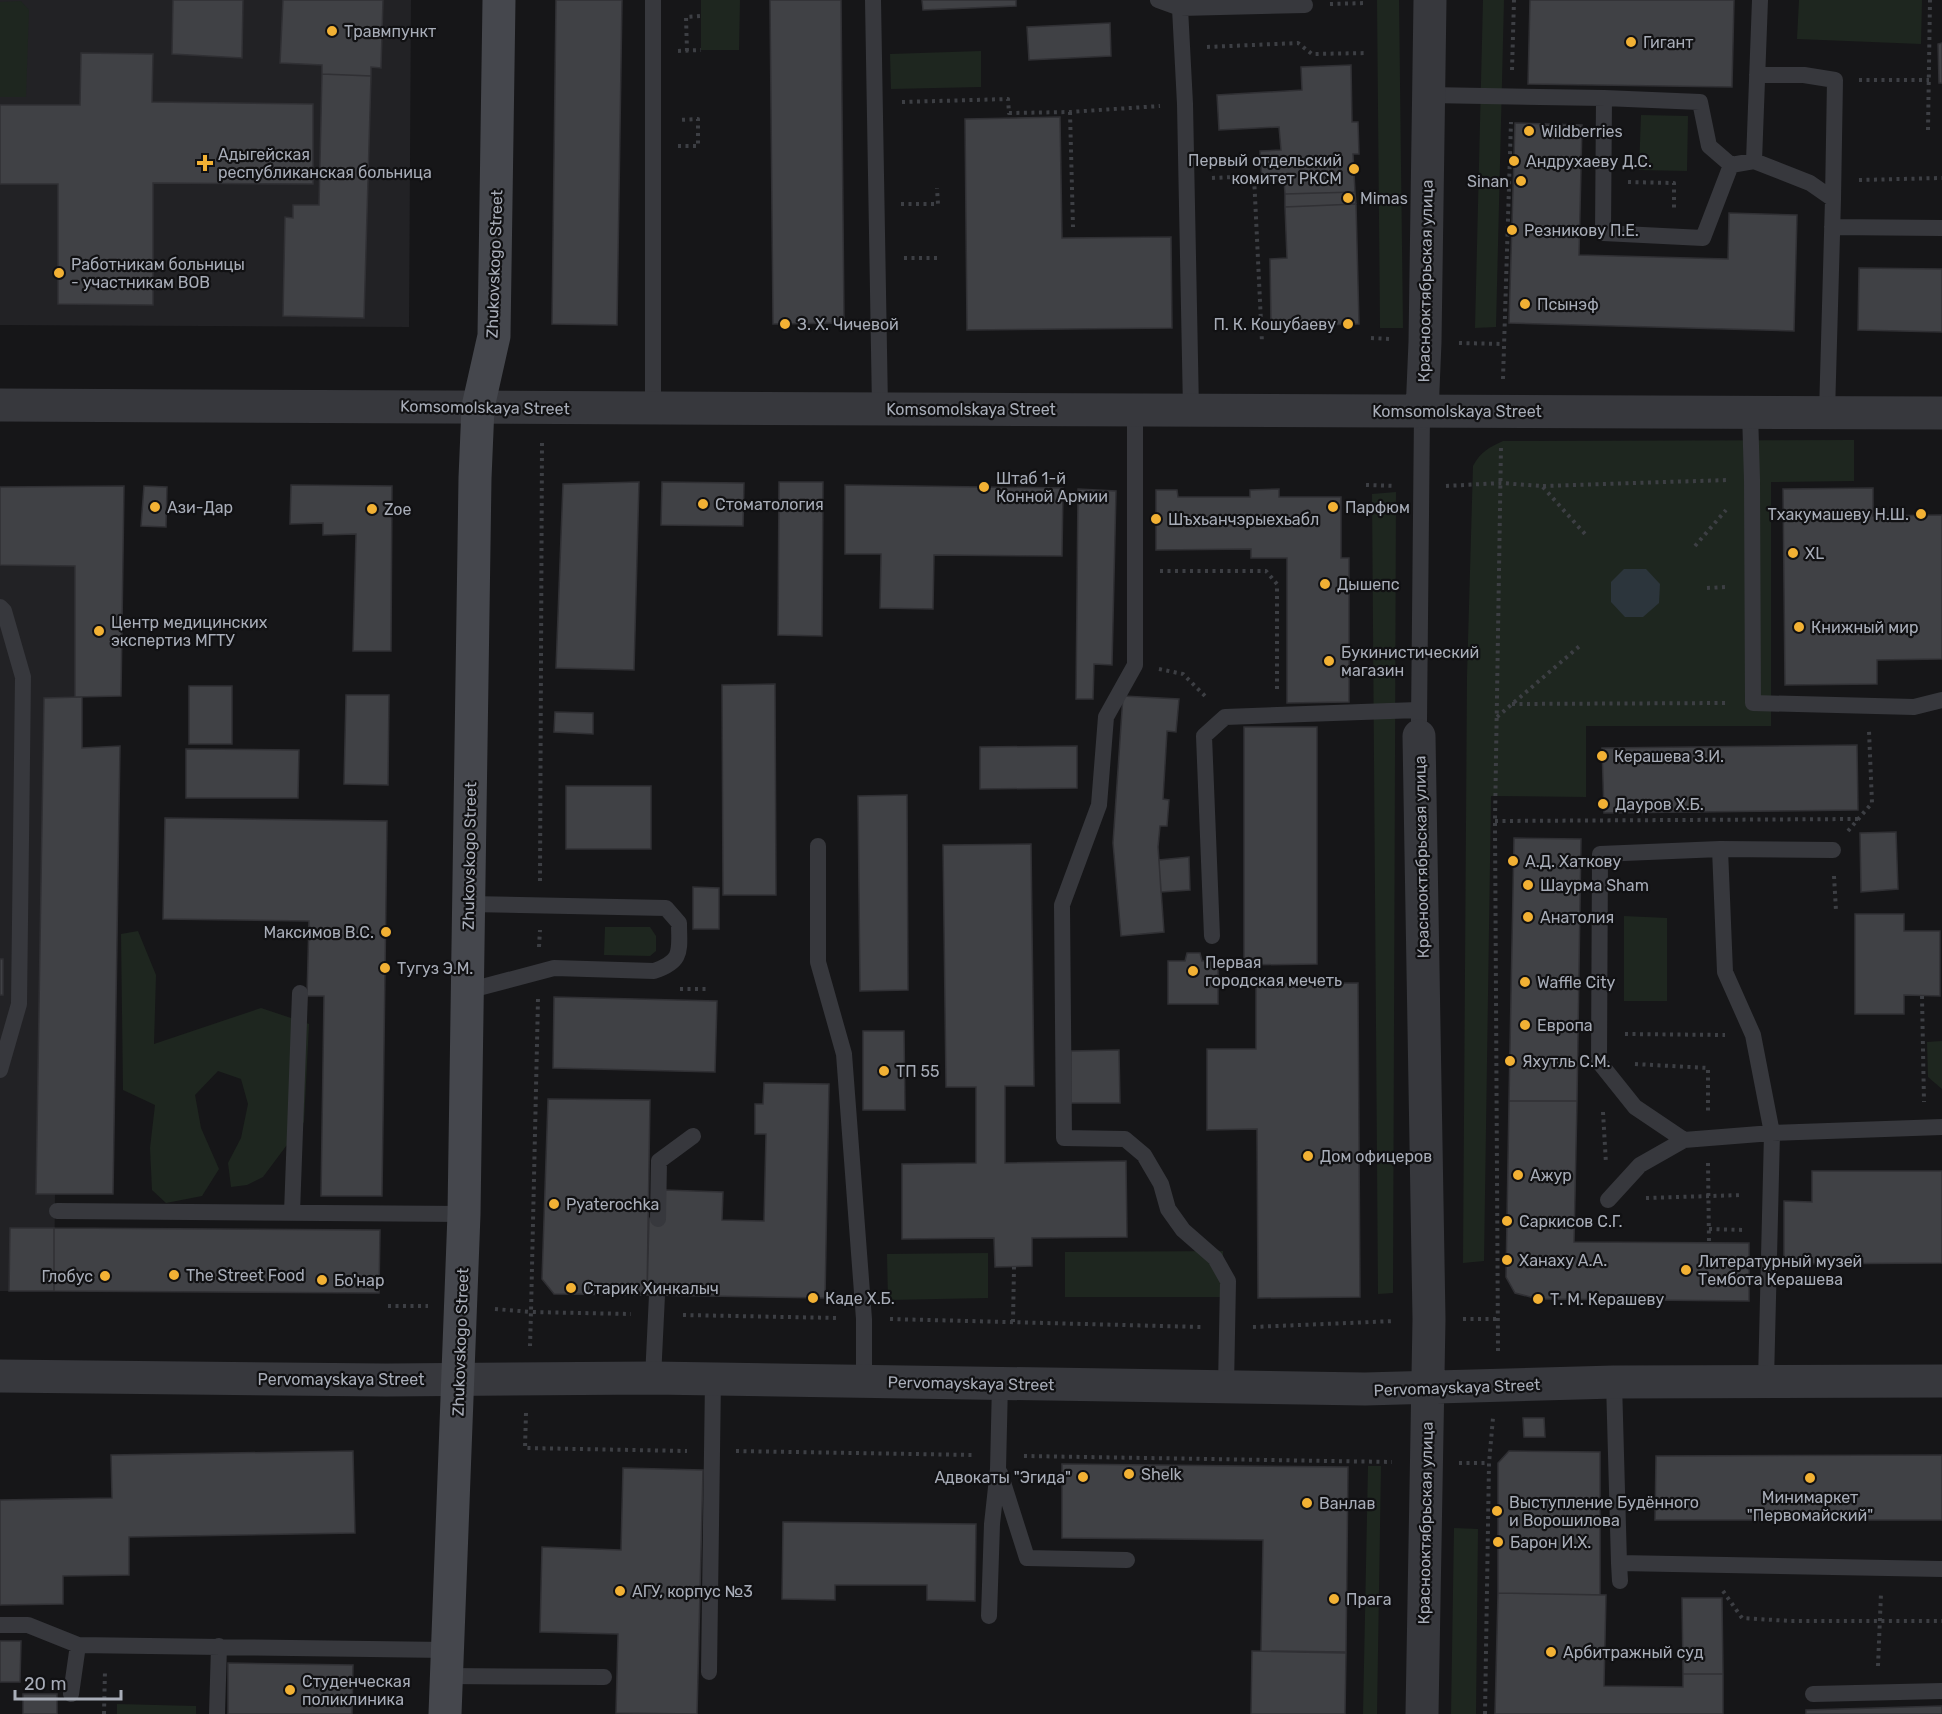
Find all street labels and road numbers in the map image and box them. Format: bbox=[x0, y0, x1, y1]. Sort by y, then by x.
street label: Краснооктябрьская улица bbox=[1414, 179, 1437, 383]
street label: Zhukovskogo Street bbox=[482, 190, 507, 339]
street label: Komsomolskaya Street bbox=[400, 397, 570, 418]
street label: Komsomolskaya Street bbox=[886, 400, 1056, 419]
street label: Komsomolskaya Street bbox=[1372, 402, 1542, 421]
street label: Краснооктябрьская улица bbox=[1410, 755, 1433, 959]
street label: Zhukovskogo Street bbox=[459, 782, 480, 930]
street label: Zhukovskogo Street bbox=[448, 1268, 473, 1417]
street label: Pervomayskaya Street bbox=[258, 1370, 424, 1389]
street label: Pervomayskaya Street bbox=[887, 1373, 1055, 1394]
street label: Pervomayskaya Street bbox=[1373, 1375, 1541, 1400]
street label: Краснооктябрьская улица bbox=[1414, 1421, 1437, 1625]

